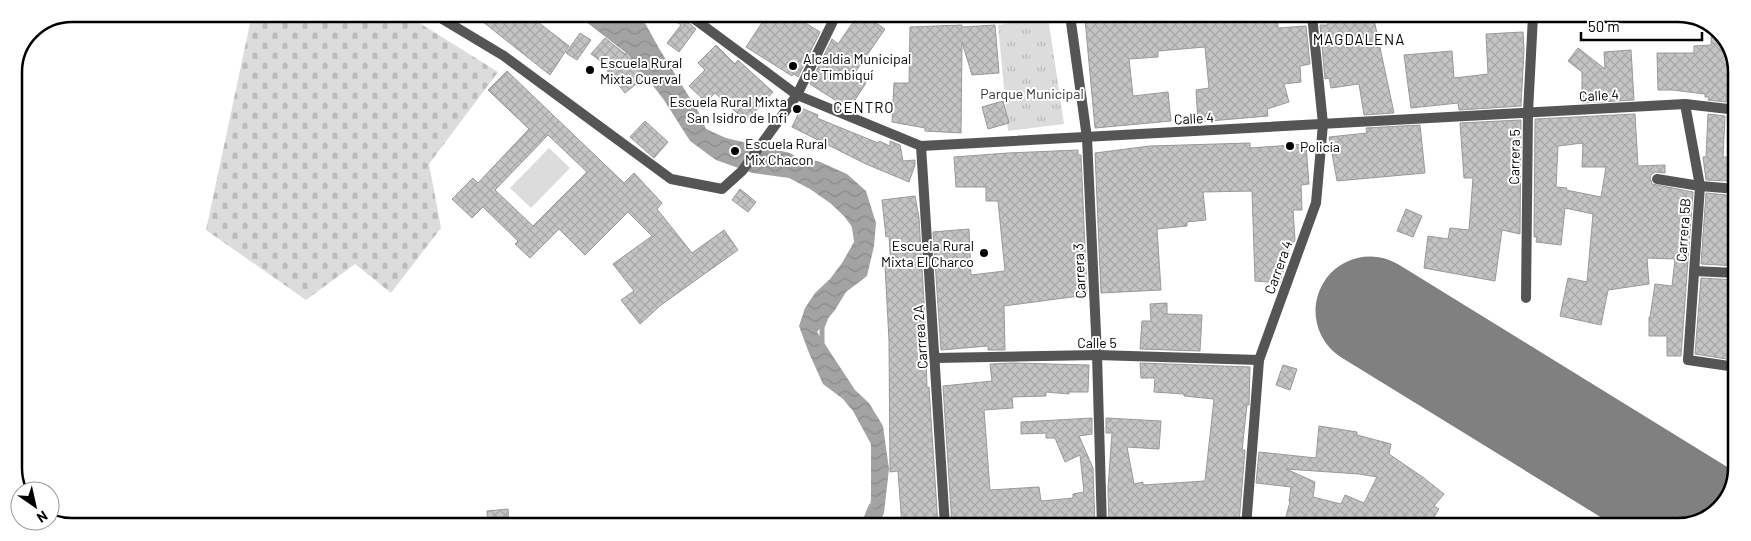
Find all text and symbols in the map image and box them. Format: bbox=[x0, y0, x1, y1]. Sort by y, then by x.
scale bar bbox=[1581, 10, 1702, 42]
text: 50 m bbox=[1588, 17, 1620, 35]
district label: MAGDALENA bbox=[1313, 30, 1405, 48]
place label: Alcaldia Municipal de Timbiquí bbox=[803, 50, 911, 83]
place label: Escuela Rural Mixta Cuerval bbox=[600, 54, 682, 87]
marker: Alcaldia Municipal de Timbiquí bbox=[787, 60, 799, 72]
marker: Escuela Rural Mixta Cuerval bbox=[584, 64, 596, 76]
park label: Parque Municipal bbox=[980, 85, 1084, 102]
street label: Calle 4 bbox=[1579, 85, 1619, 105]
place label: Escuela Rural Mixta San Isidro de Infi bbox=[670, 93, 787, 126]
district label: CENTRO bbox=[833, 98, 895, 116]
marker: Escuela Rural Mixta San Isidro de Infi bbox=[791, 103, 803, 115]
street label: Calle 4 bbox=[1174, 108, 1214, 128]
street label: Carrera 5 bbox=[1505, 129, 1523, 185]
place label: Escuela Rural Mix Chacon bbox=[745, 135, 827, 168]
place label: Policía bbox=[1300, 138, 1340, 155]
marker: Policía bbox=[1284, 140, 1296, 152]
marker: Escuela Rural Mix Chacon bbox=[729, 145, 741, 157]
street label: Carrera 5B bbox=[1672, 197, 1694, 263]
place label: Escuela Rural Mixta El Charco bbox=[881, 237, 974, 270]
street label: Carrera 4 bbox=[1260, 238, 1296, 296]
street label: Carrera 3 bbox=[1069, 243, 1089, 299]
marker: Escuela Rural Mixta El Charco bbox=[978, 247, 990, 259]
street label: Carrrea 2A bbox=[909, 304, 931, 370]
street label: Calle 5 bbox=[1077, 334, 1117, 351]
north arrow bbox=[10, 481, 60, 531]
text: N bbox=[34, 508, 51, 527]

